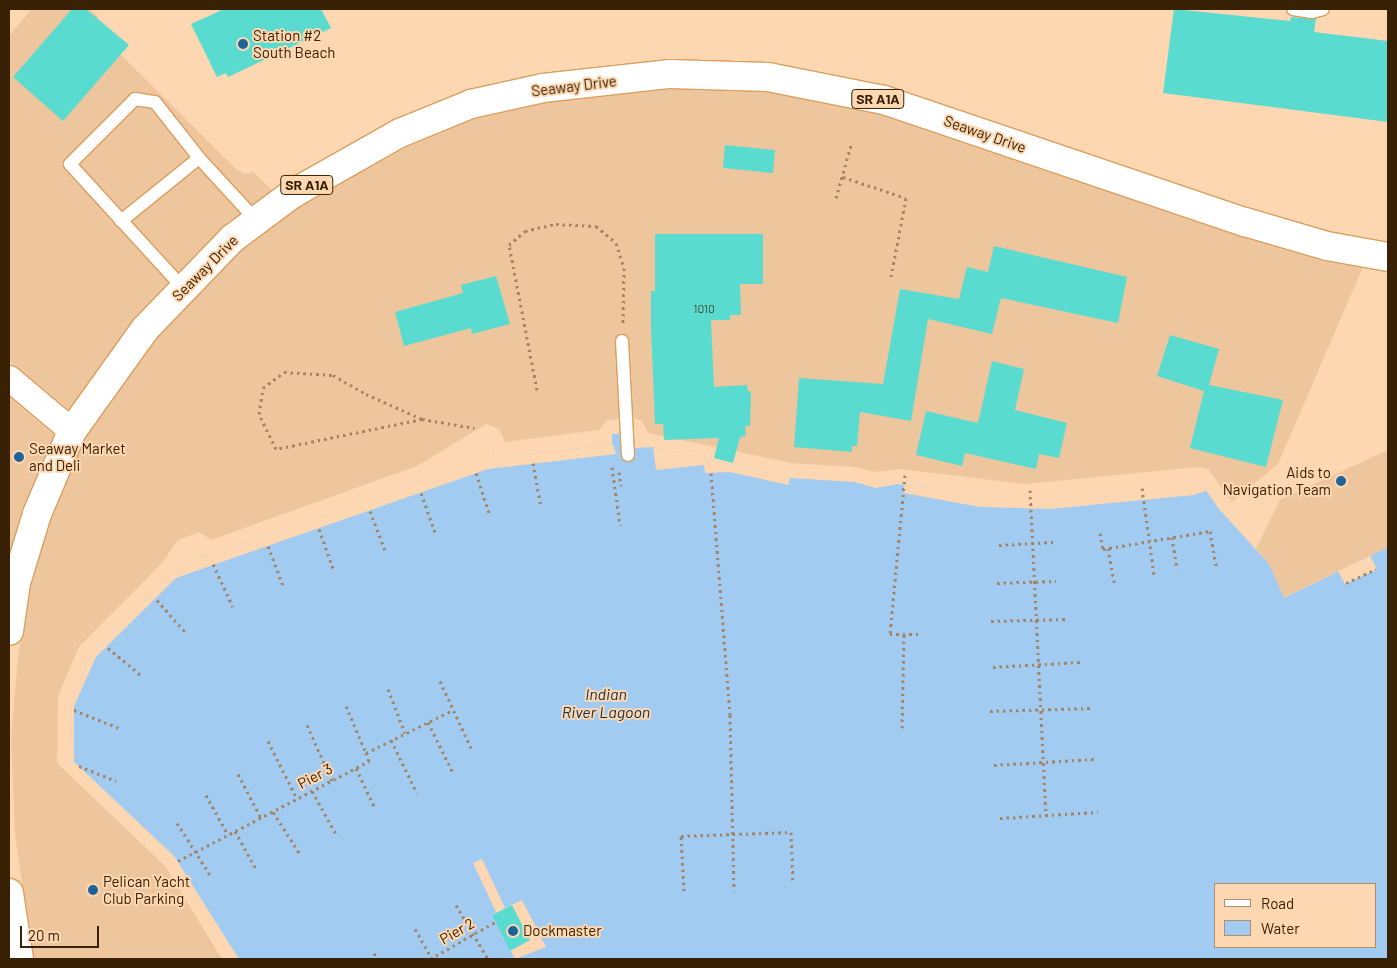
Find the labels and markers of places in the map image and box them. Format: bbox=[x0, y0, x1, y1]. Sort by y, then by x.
place label: Station #2 South Beach bbox=[253, 26, 335, 61]
marker: Station #2 South Beach bbox=[237, 38, 249, 50]
place label: Seaway Market and Deli bbox=[29, 439, 126, 474]
marker: Seaway Market and Deli bbox=[13, 451, 25, 463]
place label: Aids to Navigation Team bbox=[1223, 463, 1331, 498]
marker: Aids to Navigation Team bbox=[1335, 475, 1347, 487]
place label: Pelican Yacht Club Parking bbox=[103, 872, 190, 907]
marker: Pelican Yacht Club Parking bbox=[87, 884, 99, 896]
place label: Dockmaster bbox=[523, 922, 602, 940]
marker: Dockmaster bbox=[507, 925, 519, 937]

